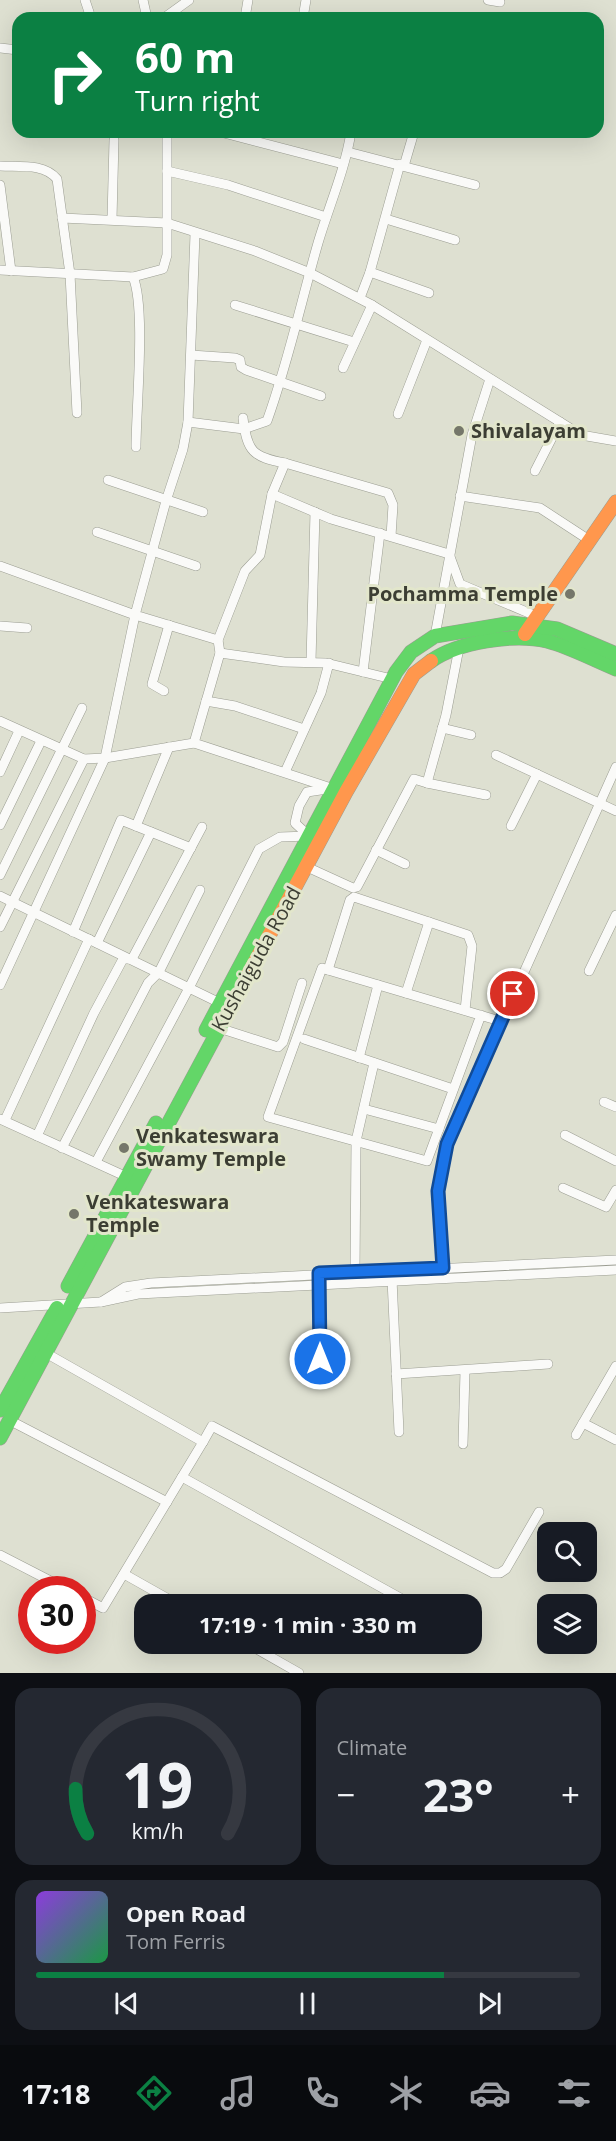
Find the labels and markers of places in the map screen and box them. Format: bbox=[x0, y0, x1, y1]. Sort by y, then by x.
place label: Shivalayam bbox=[471, 417, 586, 444]
marker: Shivalayam bbox=[452, 424, 466, 438]
place label: Pochamma Temple bbox=[367, 580, 558, 607]
marker: Pochamma Temple bbox=[563, 587, 577, 601]
pin bbox=[487, 968, 538, 1019]
place label: Venkateswara Swamy Temple bbox=[136, 1122, 286, 1172]
marker: Venkateswara Swamy Temple bbox=[117, 1141, 131, 1155]
place label: Venkateswara Temple bbox=[86, 1188, 229, 1238]
marker: Venkateswara Temple bbox=[67, 1207, 81, 1221]

